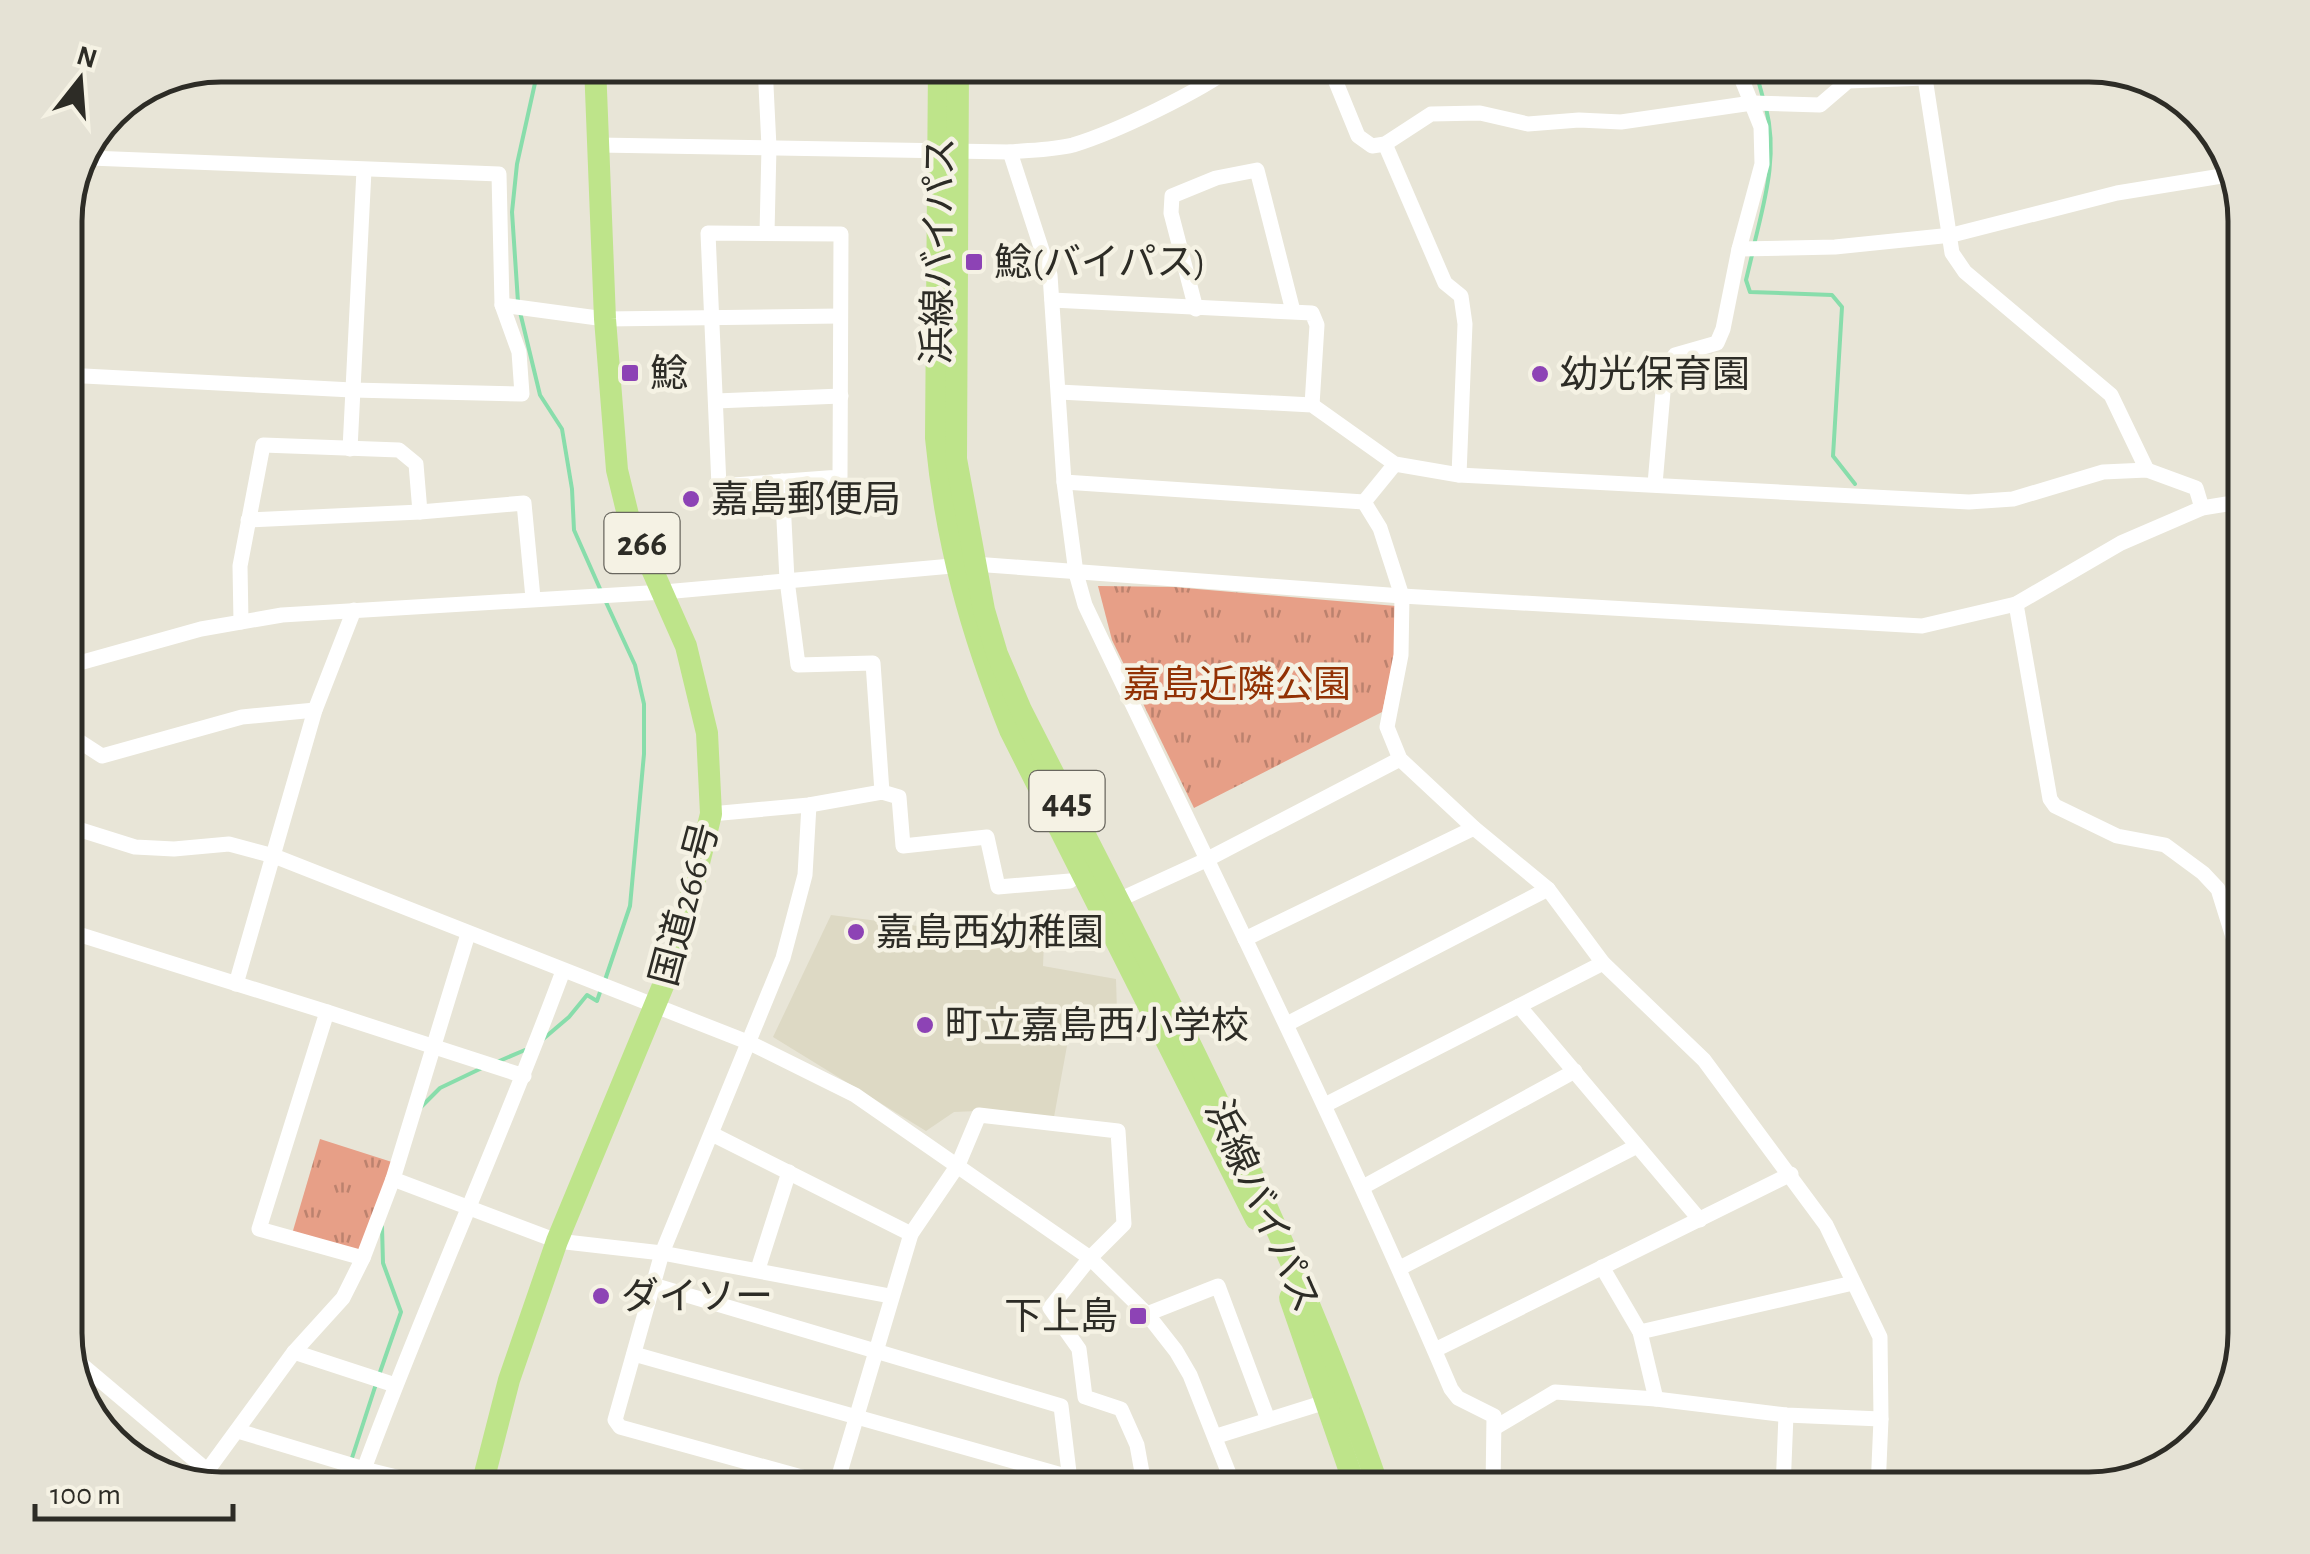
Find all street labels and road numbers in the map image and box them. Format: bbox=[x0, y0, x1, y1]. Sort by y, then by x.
street label: 浜線バイパス bbox=[917, 137, 961, 365]
road number: 266 bbox=[604, 513, 680, 573]
road number: 445 bbox=[1030, 771, 1104, 831]
street label: 国道266号 bbox=[644, 818, 726, 990]
street label: 浜線バイパス bbox=[1198, 1094, 1327, 1318]

